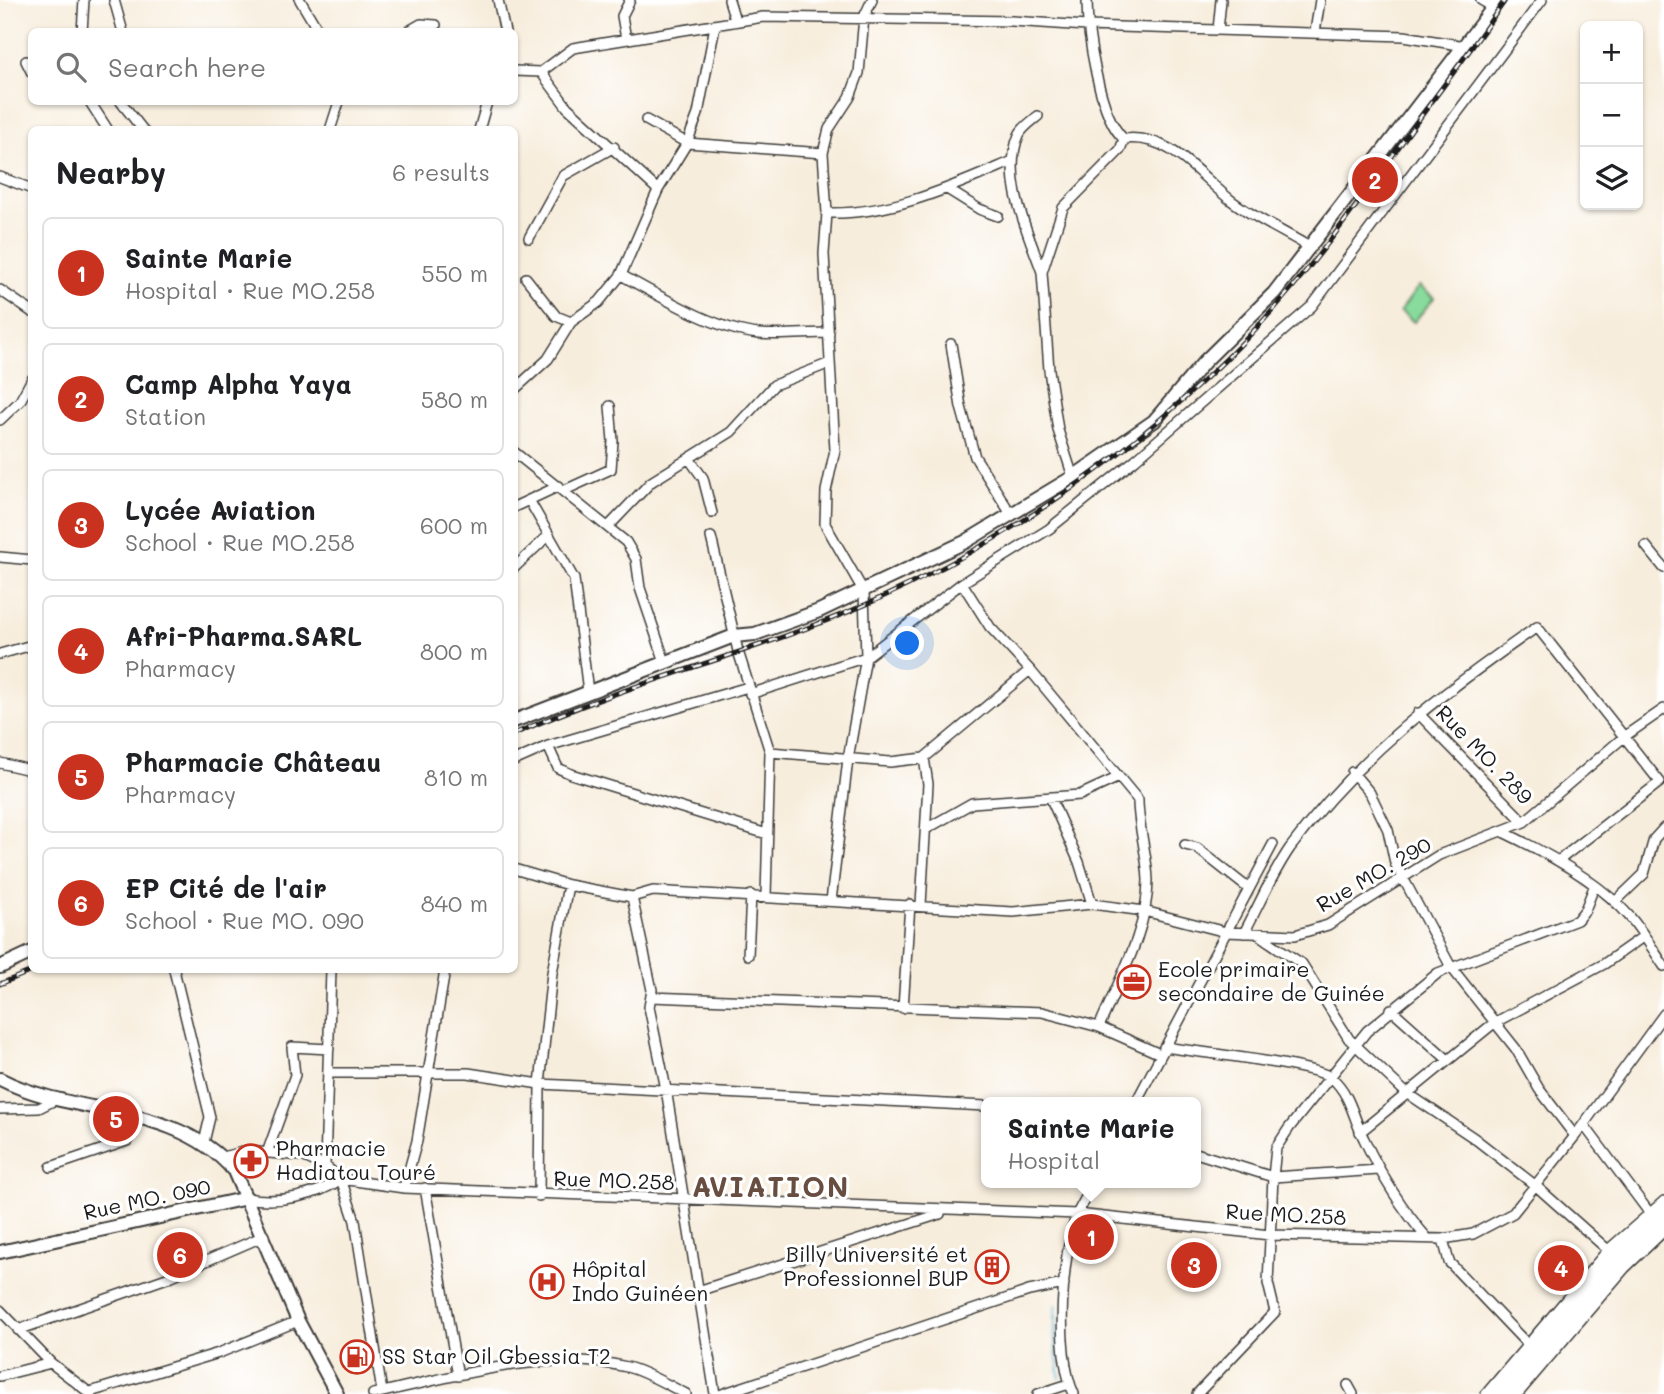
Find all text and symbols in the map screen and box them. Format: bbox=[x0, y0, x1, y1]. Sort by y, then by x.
map controls bbox=[1580, 21, 1643, 210]
button: + bbox=[1580, 21, 1643, 84]
search box bbox=[28, 28, 518, 105]
icon: search bbox=[52, 48, 90, 86]
text: Search here bbox=[108, 50, 266, 84]
button: − bbox=[1580, 84, 1643, 147]
button: layers bbox=[1580, 147, 1643, 210]
text: Nearby bbox=[56, 152, 166, 192]
pin: 2 bbox=[1352, 154, 1398, 206]
text: 6 results bbox=[392, 157, 490, 187]
text: Sainte Marie bbox=[125, 241, 292, 275]
text: 1 bbox=[76, 258, 86, 288]
text: 550 m bbox=[421, 258, 488, 288]
text: Hospital · Rue MO.258 bbox=[125, 275, 375, 305]
text: Camp Alpha Yaya bbox=[125, 367, 352, 401]
text: 2 bbox=[75, 384, 87, 414]
text: 580 m bbox=[421, 384, 488, 414]
text: Station bbox=[125, 401, 206, 431]
text: Lycée Aviation bbox=[125, 493, 315, 527]
text: 3 bbox=[74, 510, 88, 540]
text: 600 m bbox=[420, 510, 488, 540]
text: School · Rue MO.258 bbox=[125, 527, 355, 557]
text: Afri-Pharma.SARL bbox=[125, 619, 362, 653]
your location bbox=[890, 626, 924, 660]
text: 4 bbox=[74, 636, 88, 666]
text: 800 m bbox=[420, 636, 488, 666]
text: Pharmacy bbox=[125, 653, 236, 683]
street label: Rue MO. 289 bbox=[1431, 699, 1539, 809]
text: Pharmacie Château bbox=[125, 745, 381, 779]
text: 5 bbox=[74, 762, 88, 792]
text: 810 m bbox=[424, 762, 488, 792]
text: Pharmacy bbox=[125, 779, 236, 809]
street label: Rue MO. 290 bbox=[1311, 830, 1435, 917]
text: EP Cité de l'air bbox=[125, 871, 327, 905]
text: 6 bbox=[74, 888, 88, 918]
text: 840 m bbox=[421, 888, 488, 918]
text: School · Rue MO. 090 bbox=[125, 905, 364, 935]
place label: Ecole primaire secondaire de Guinée bbox=[1158, 955, 1385, 1006]
office icon: Ecole primaire secondaire de Guinée bbox=[1115, 963, 1153, 1001]
pin: 5 bbox=[93, 1093, 139, 1145]
popup bbox=[981, 1097, 1201, 1188]
text: Sainte Marie bbox=[1007, 1111, 1175, 1145]
place label: Pharmacie Hadiatou Touré bbox=[276, 1134, 436, 1185]
pharmacy icon: Pharmacie Hadiatou Touré bbox=[232, 1142, 270, 1180]
text: Hospital bbox=[1007, 1145, 1100, 1175]
street label: Rue MO.258 bbox=[553, 1164, 675, 1195]
district label: AVIATION bbox=[692, 1168, 850, 1204]
street label: Rue MO. 090 bbox=[81, 1172, 213, 1225]
street label: Rue MO.258 bbox=[1225, 1197, 1347, 1230]
pin: 1 bbox=[1068, 1211, 1114, 1263]
pin: 6 bbox=[157, 1229, 203, 1281]
pin: 3 bbox=[1171, 1239, 1217, 1291]
place label: Billy Université et Professionnel BUP bbox=[784, 1240, 968, 1291]
pin: 4 bbox=[1538, 1242, 1584, 1294]
building icon: Billy Université et Professionnel BUP bbox=[973, 1248, 1011, 1286]
place label: Hôpital Indo Guinéen bbox=[572, 1255, 708, 1306]
hospital icon: Hôpital Indo Guinéen bbox=[528, 1263, 566, 1301]
fuel station icon: SS Star Oil Gbessia T2 bbox=[338, 1338, 376, 1376]
place label: SS Star Oil Gbessia T2 bbox=[382, 1342, 611, 1369]

